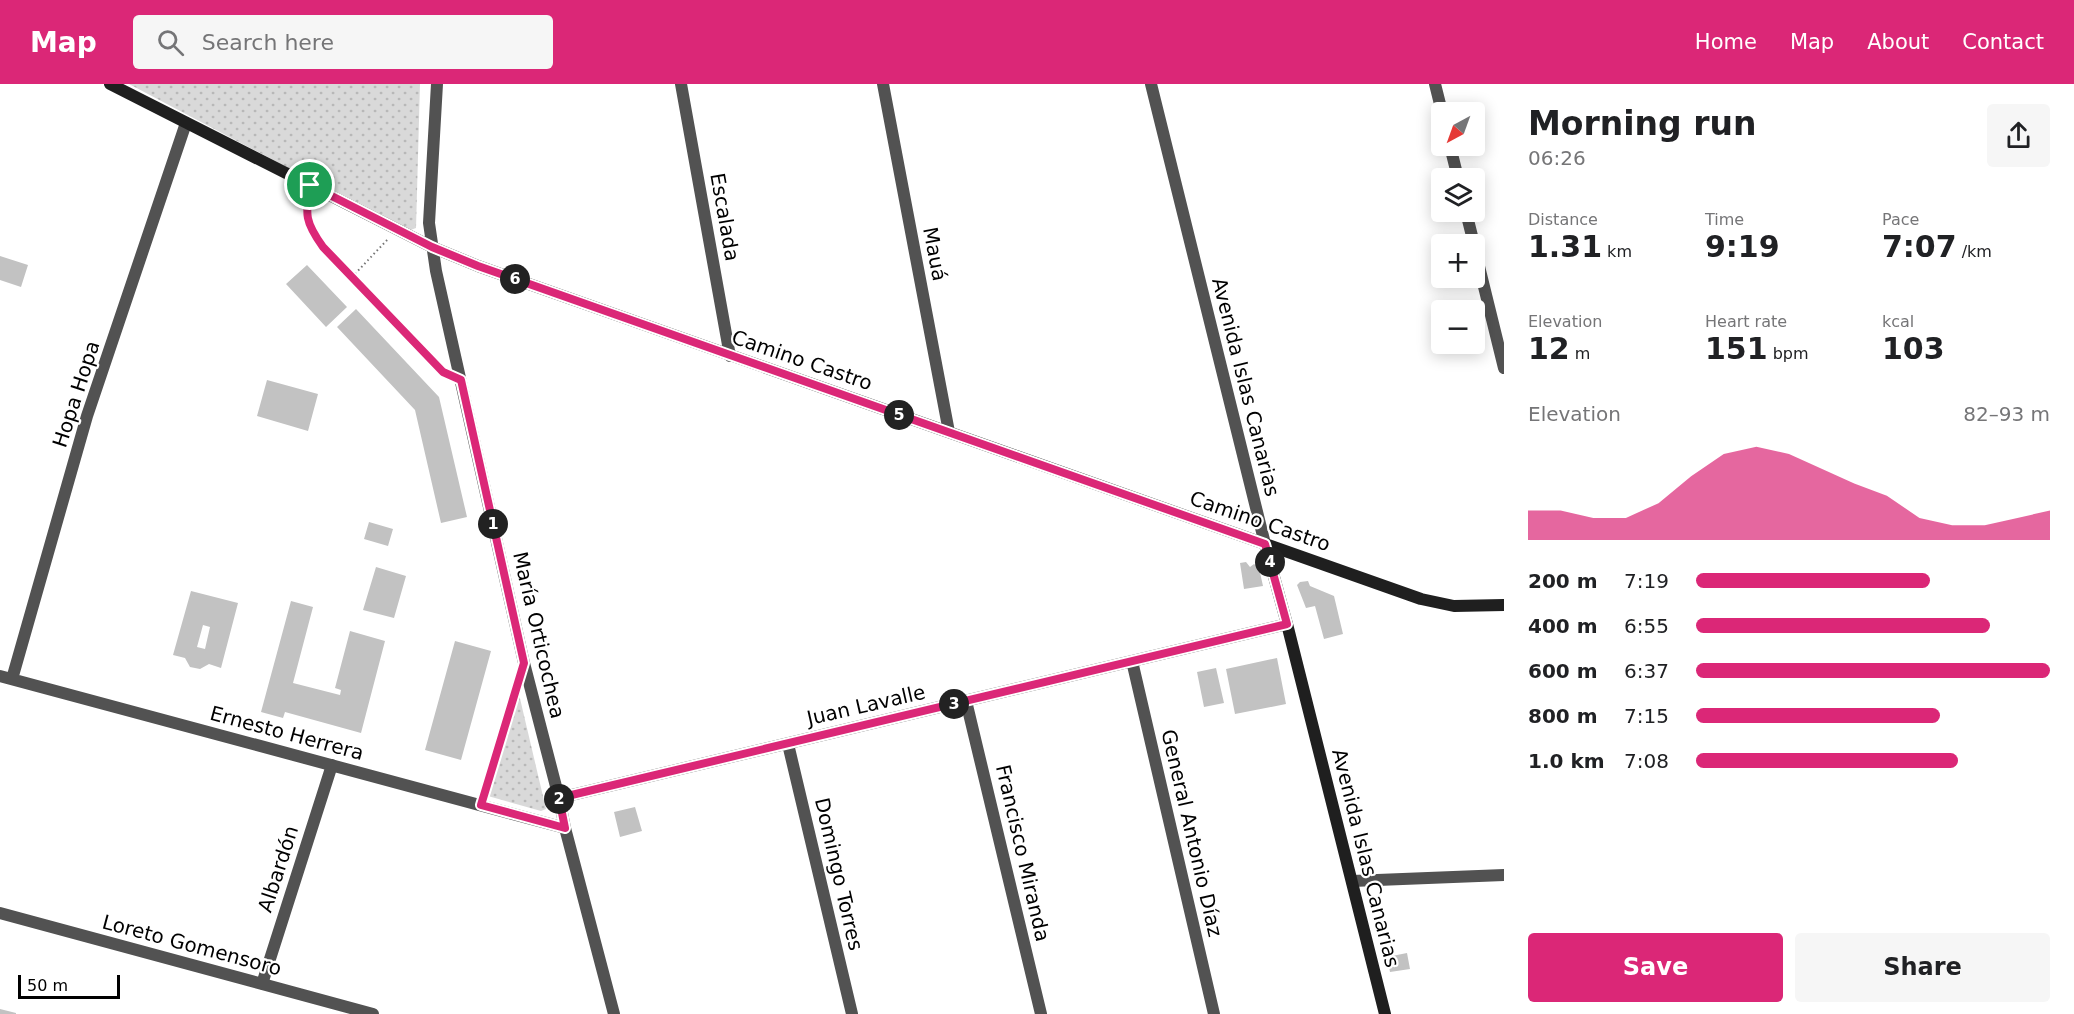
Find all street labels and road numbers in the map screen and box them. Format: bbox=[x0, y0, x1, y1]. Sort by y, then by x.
street label: Escalada bbox=[705, 171, 745, 263]
street label: Mauá bbox=[918, 225, 952, 283]
street label: Avenida Islas Canarias bbox=[1207, 275, 1285, 499]
street label: Camino Castro bbox=[729, 325, 875, 395]
street label: Hopa Hopa bbox=[47, 338, 105, 450]
street label: Camino Castro bbox=[1187, 486, 1333, 556]
street label: María Orticochea bbox=[508, 549, 570, 721]
street label: Juan Lavalle bbox=[803, 680, 928, 731]
street label: Ernesto Herrera bbox=[208, 701, 366, 765]
street label: General Antonio Díaz bbox=[1156, 727, 1228, 939]
street label: Avenida Islas Canarias bbox=[1327, 746, 1405, 970]
street label: Francisco Miranda bbox=[991, 762, 1055, 944]
street label: Domingo Torres bbox=[810, 795, 868, 953]
street label: Albardón bbox=[253, 823, 303, 915]
street label: Loreto Gomensoro bbox=[100, 910, 284, 980]

